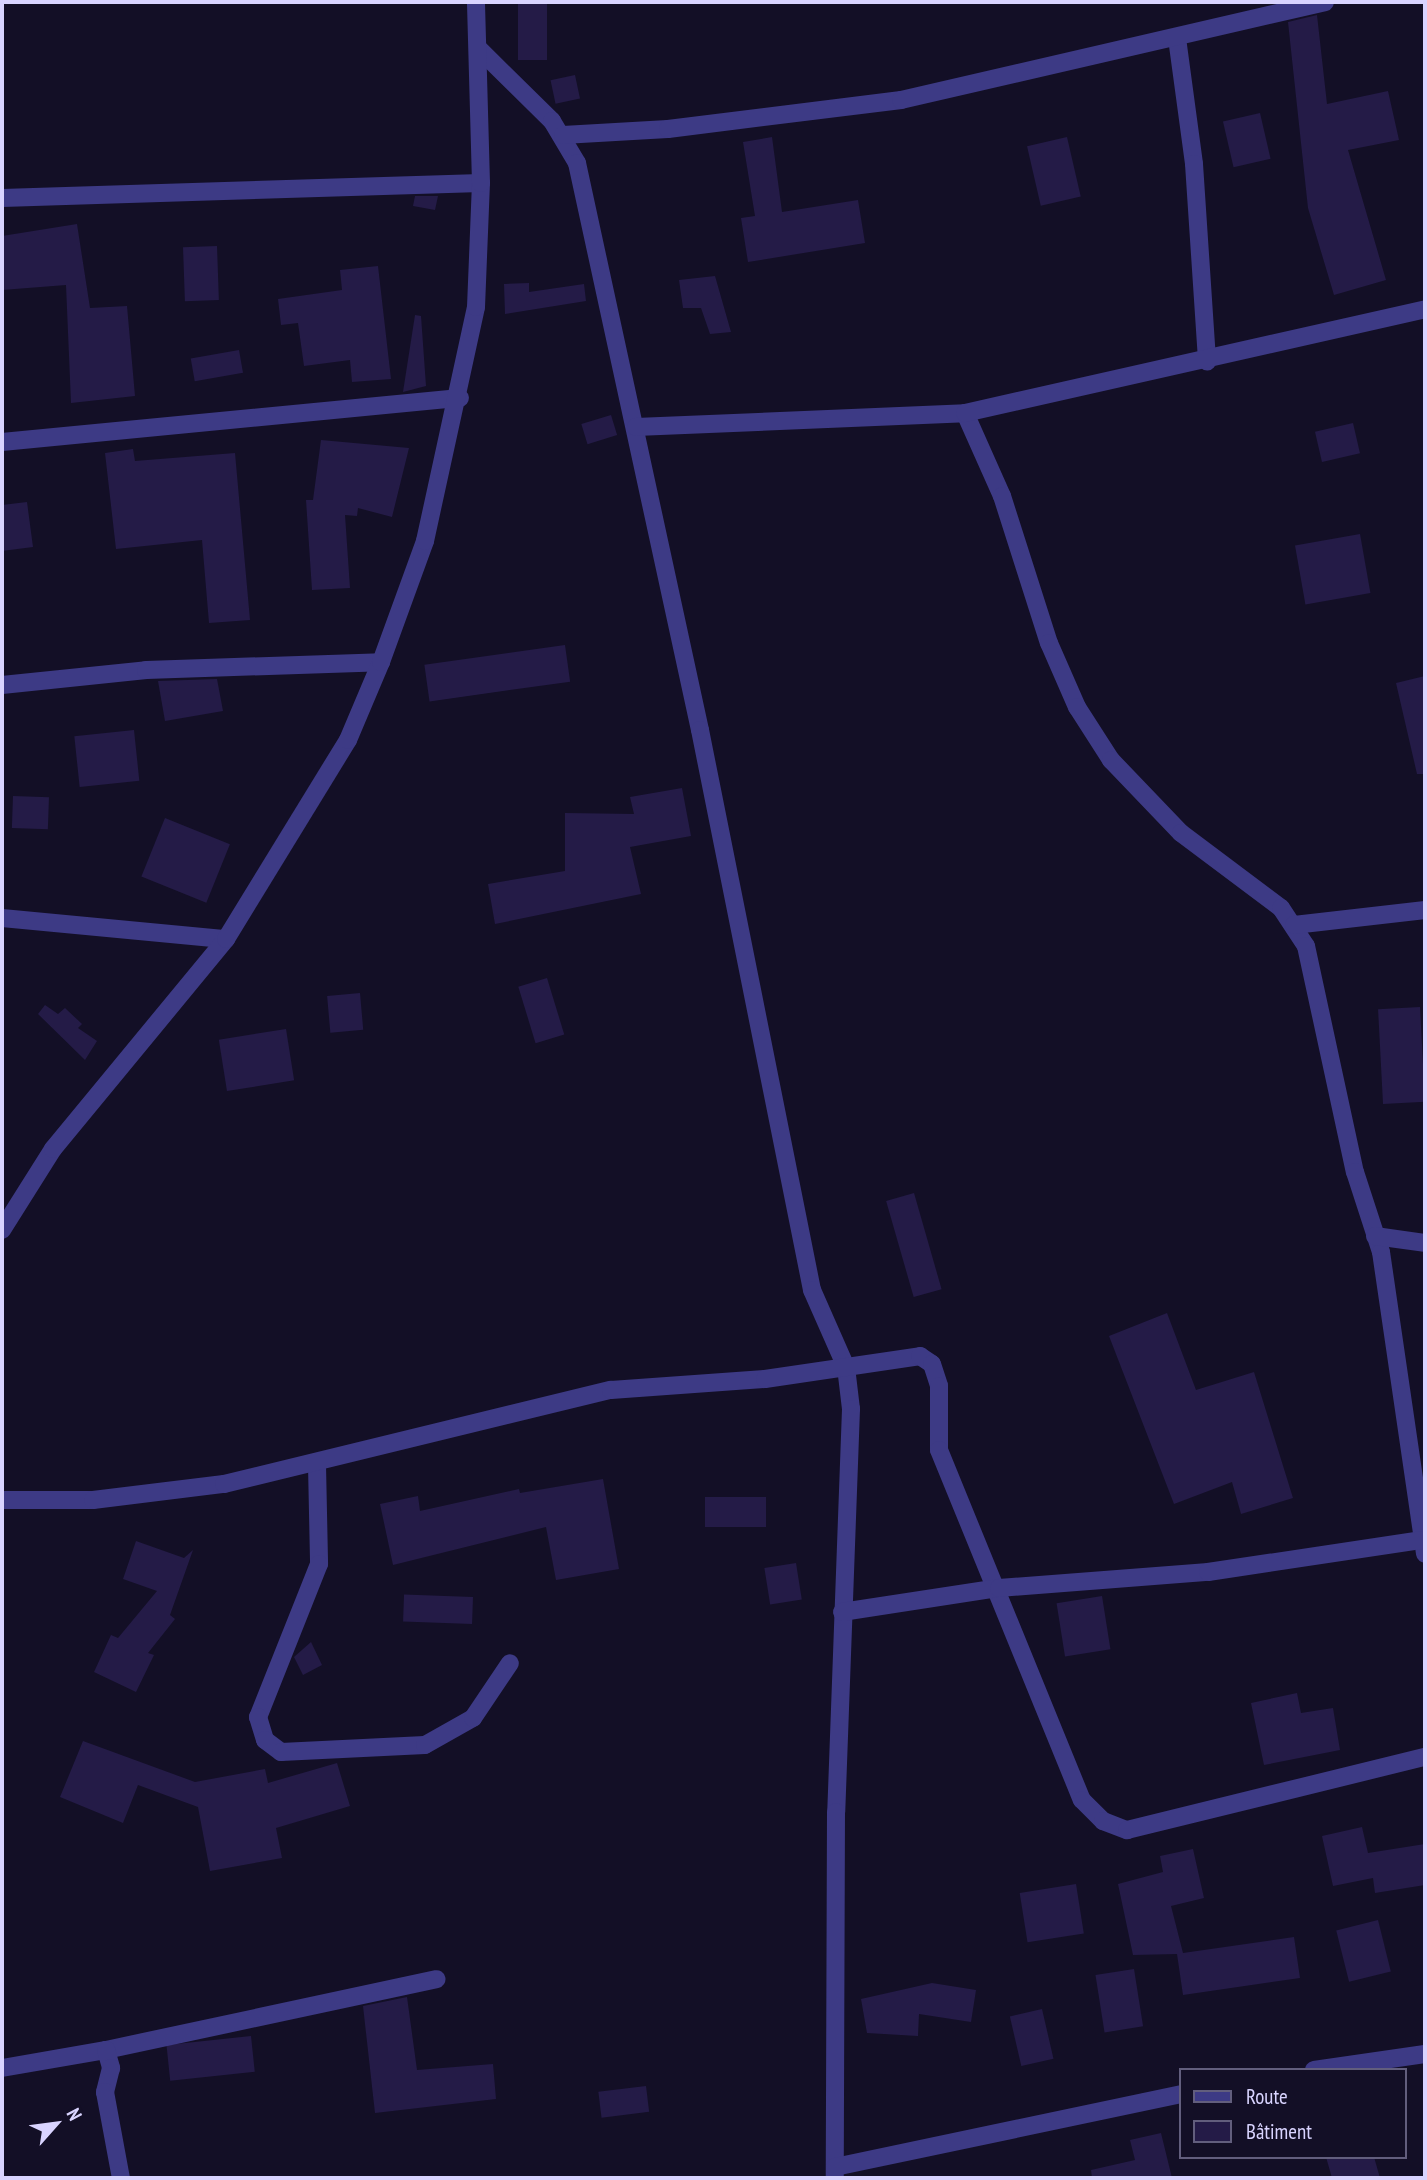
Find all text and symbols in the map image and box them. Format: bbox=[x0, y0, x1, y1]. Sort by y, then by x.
legend bbox=[1178, 2068, 1406, 2159]
text: Route bbox=[1246, 2083, 1288, 2110]
north arrow bbox=[21, 2089, 91, 2159]
text: N bbox=[62, 2104, 88, 2124]
text: Bâtiment bbox=[1246, 2118, 1312, 2145]

